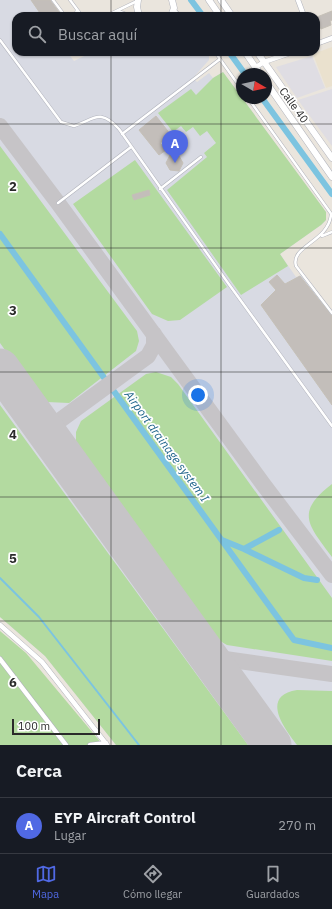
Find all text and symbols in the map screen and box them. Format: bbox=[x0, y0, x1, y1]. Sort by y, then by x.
search box bbox=[12, 12, 320, 56]
icon: search bbox=[26, 23, 48, 45]
text: Buscar aquí bbox=[58, 25, 137, 44]
north arrow bbox=[236, 68, 272, 104]
street label: Calle 40 bbox=[276, 85, 312, 125]
pin: A bbox=[162, 130, 188, 163]
text: 2 bbox=[9, 178, 17, 195]
text: 3 bbox=[9, 302, 17, 319]
your location bbox=[188, 385, 208, 405]
water label: Airport drainage system I bbox=[121, 387, 213, 505]
text: 4 bbox=[9, 426, 17, 443]
text: 5 bbox=[9, 550, 17, 567]
text: 6 bbox=[9, 674, 17, 691]
scale bar bbox=[12, 717, 100, 736]
text: 100 m bbox=[18, 719, 50, 733]
text: Cerca bbox=[16, 760, 62, 782]
text: EYP Aircraft Control bbox=[54, 808, 196, 827]
text: A bbox=[25, 817, 33, 834]
text: 270 m bbox=[278, 817, 316, 834]
text: Lugar bbox=[54, 827, 86, 844]
tab: Mapa bbox=[32, 863, 59, 901]
tab: Cómo llegar bbox=[123, 863, 182, 901]
tab: Guardados bbox=[246, 863, 300, 901]

